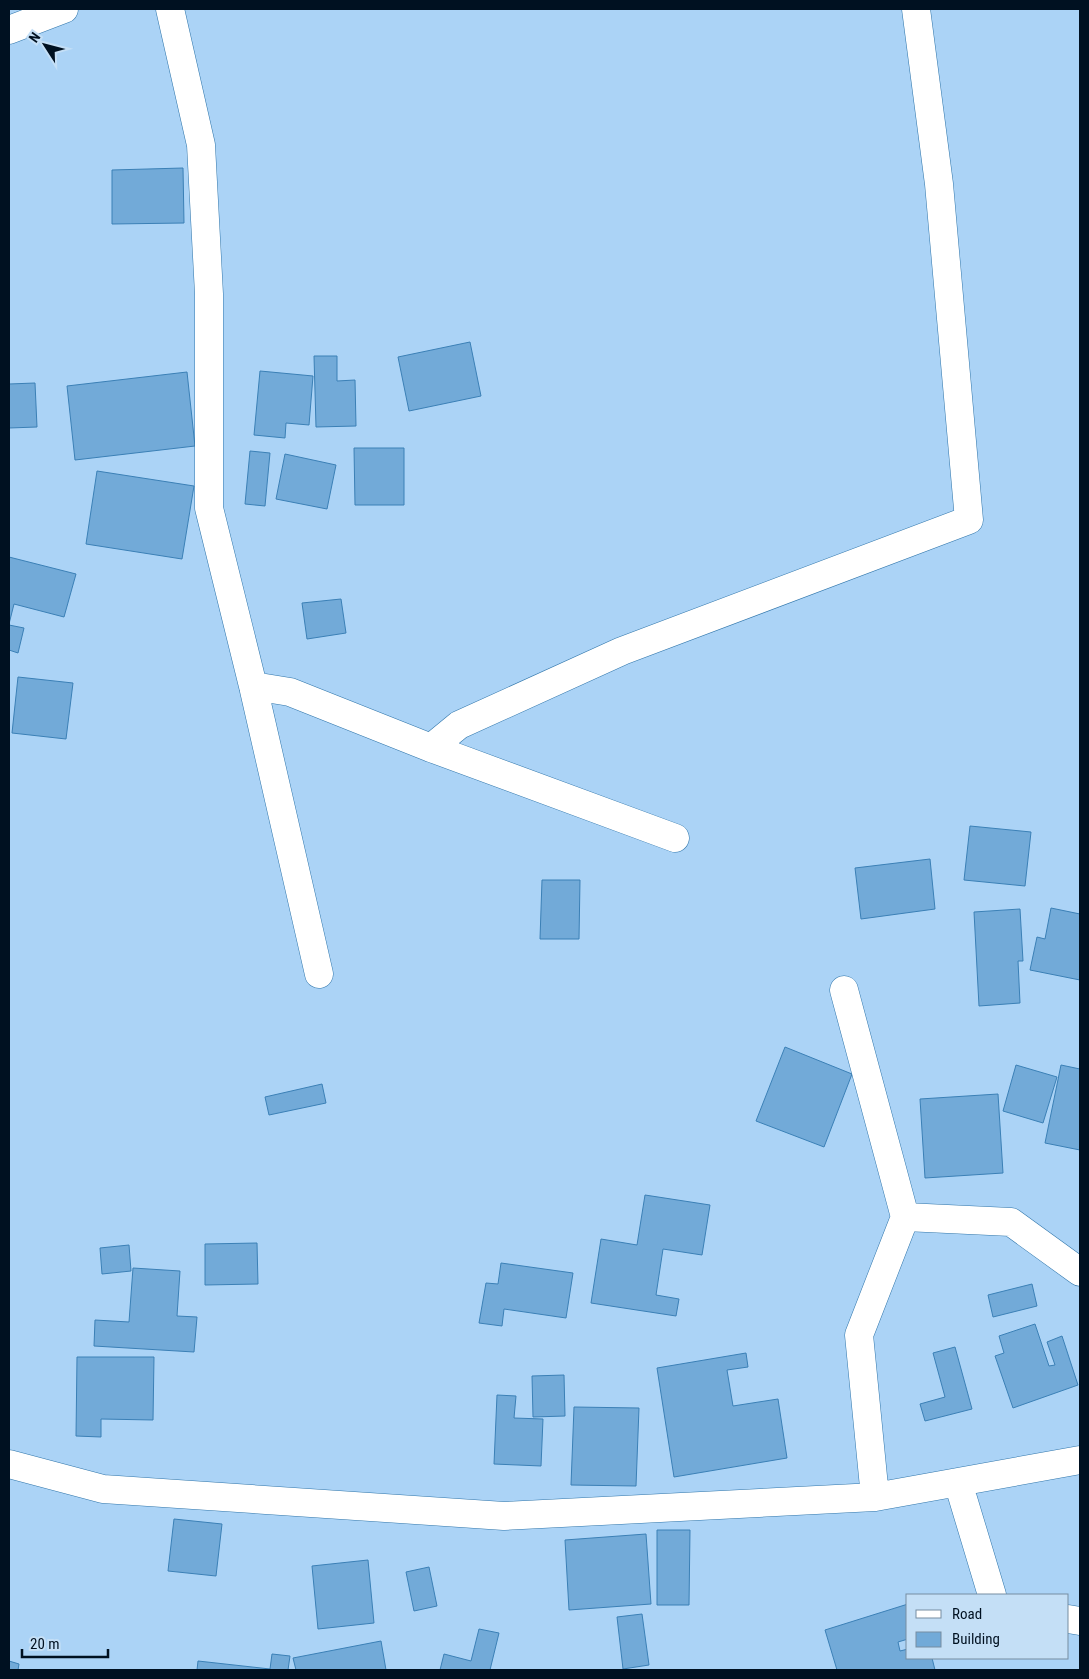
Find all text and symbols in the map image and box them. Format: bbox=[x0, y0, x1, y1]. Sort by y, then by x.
north arrow bbox=[20, 20, 70, 70]
text: N bbox=[25, 29, 43, 46]
legend bbox=[906, 1594, 1069, 1659]
text: Road bbox=[952, 1605, 982, 1623]
scale bar bbox=[22, 1626, 109, 1658]
text: Building bbox=[952, 1630, 1000, 1648]
text: 20 m bbox=[30, 1635, 60, 1653]

